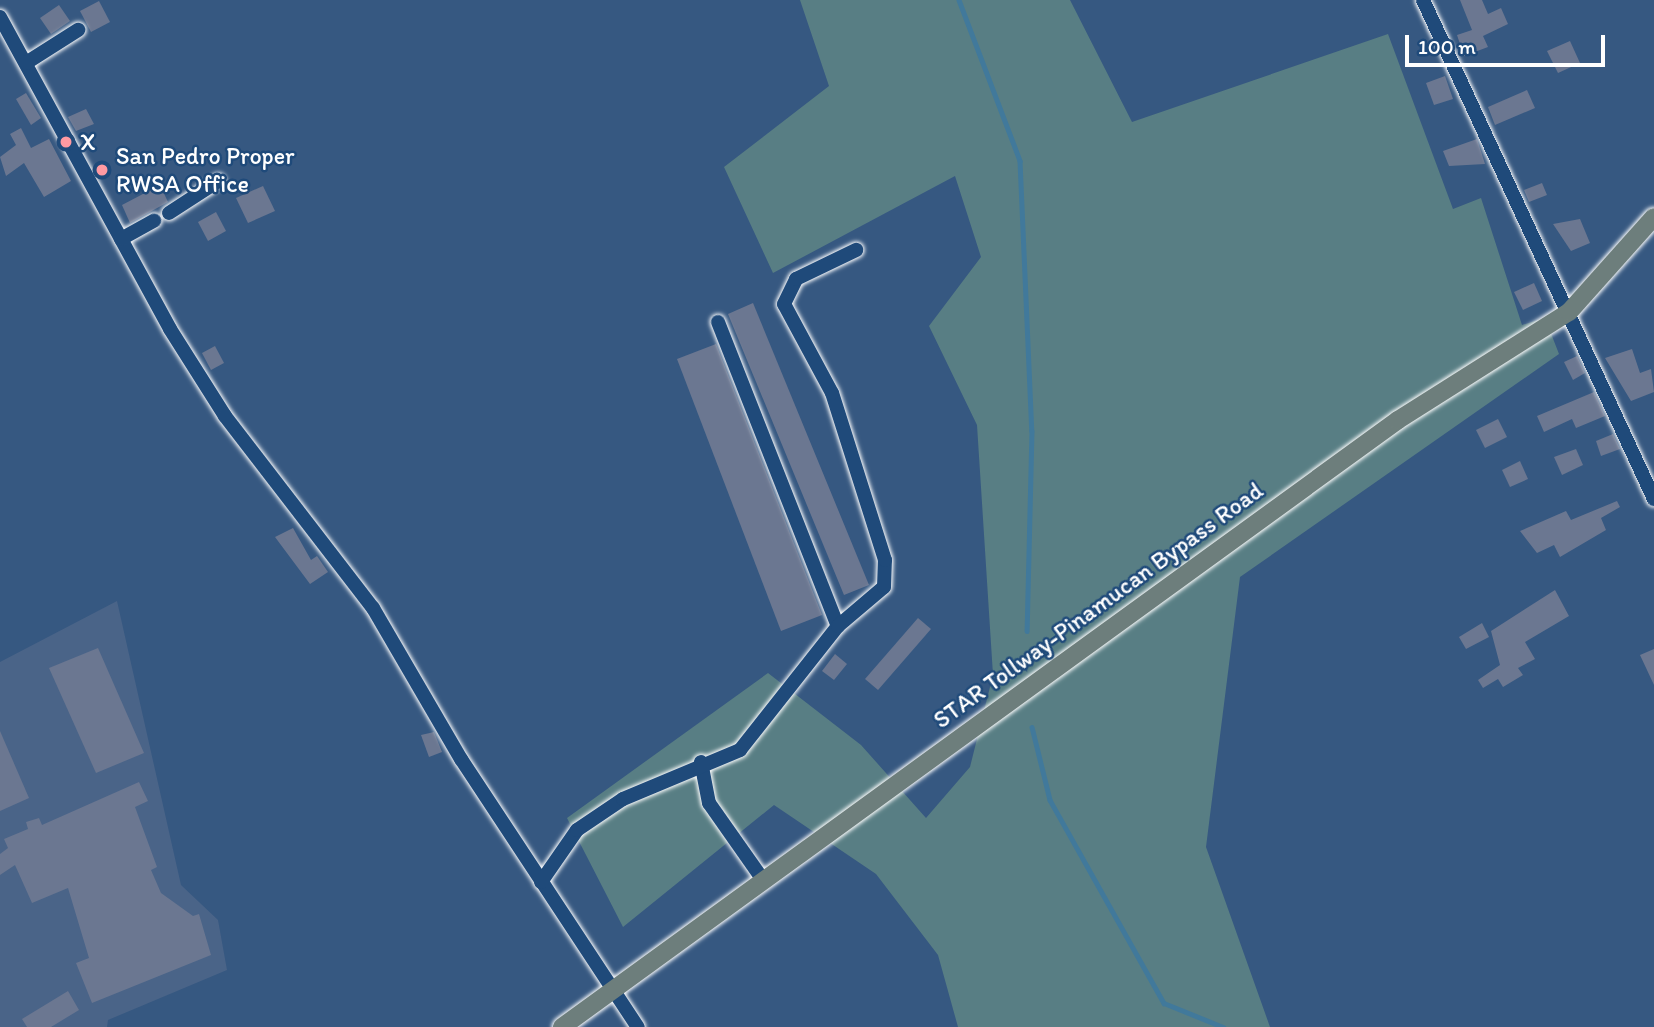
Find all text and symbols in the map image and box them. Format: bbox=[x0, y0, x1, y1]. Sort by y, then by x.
scale bar bbox=[1409, 21, 1608, 65]
text: 100 m bbox=[1418, 34, 1476, 59]
place label: X bbox=[80, 128, 95, 156]
marker: X bbox=[58, 134, 74, 150]
place label: San Pedro Proper RWSA Office bbox=[116, 142, 294, 198]
marker: San Pedro Proper RWSA Office bbox=[94, 162, 110, 178]
street label: STAR Tollway-Pinamucan Bypass Road bbox=[928, 476, 1268, 734]

